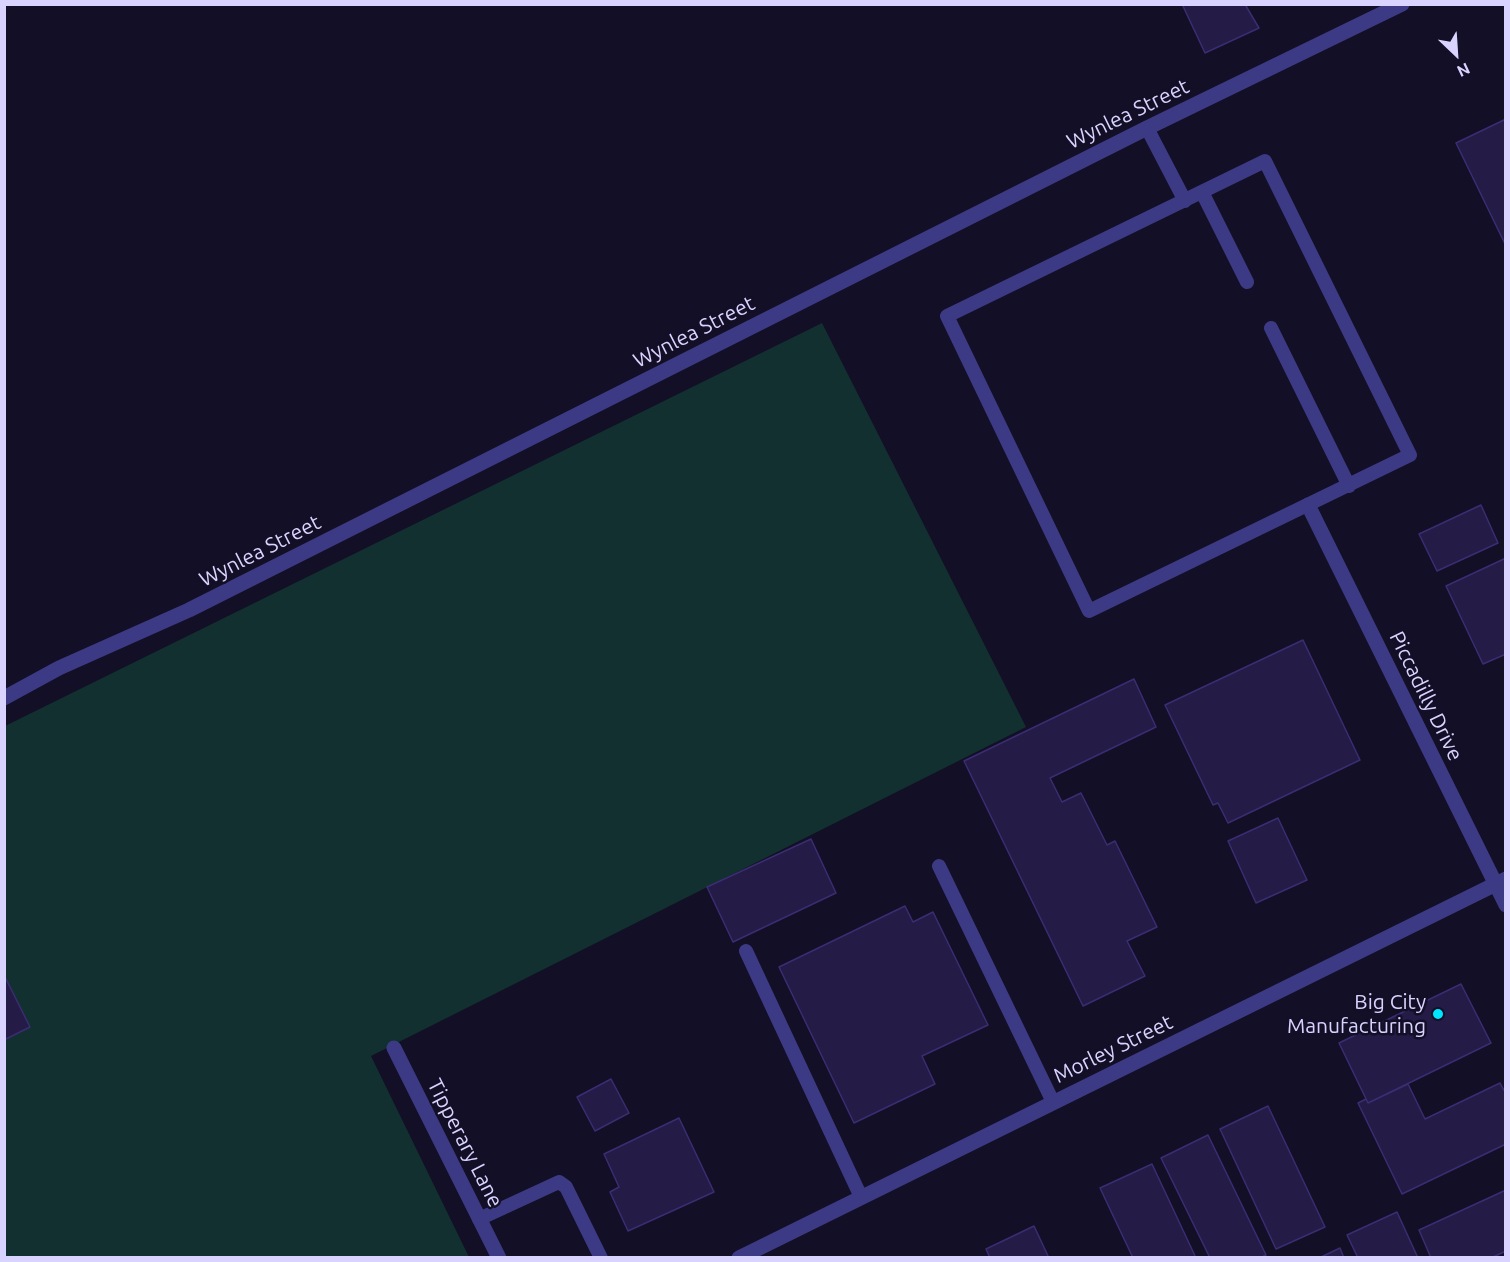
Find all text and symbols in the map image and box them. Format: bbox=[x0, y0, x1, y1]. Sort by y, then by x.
north arrow bbox=[1426, 24, 1486, 84]
text: N bbox=[1454, 60, 1473, 81]
street label: Wynlea Street bbox=[1063, 74, 1193, 154]
street label: Wynlea Street bbox=[629, 291, 759, 373]
street label: Wynlea Street bbox=[195, 510, 325, 592]
street label: Piccadilly Drive bbox=[1384, 627, 1468, 765]
place label: Big City Manufacturing bbox=[1287, 989, 1426, 1039]
marker: Big City Manufacturing bbox=[1431, 1007, 1445, 1021]
street label: Morley Street bbox=[1049, 1009, 1177, 1089]
street label: Tipperary Lane bbox=[422, 1075, 508, 1211]

